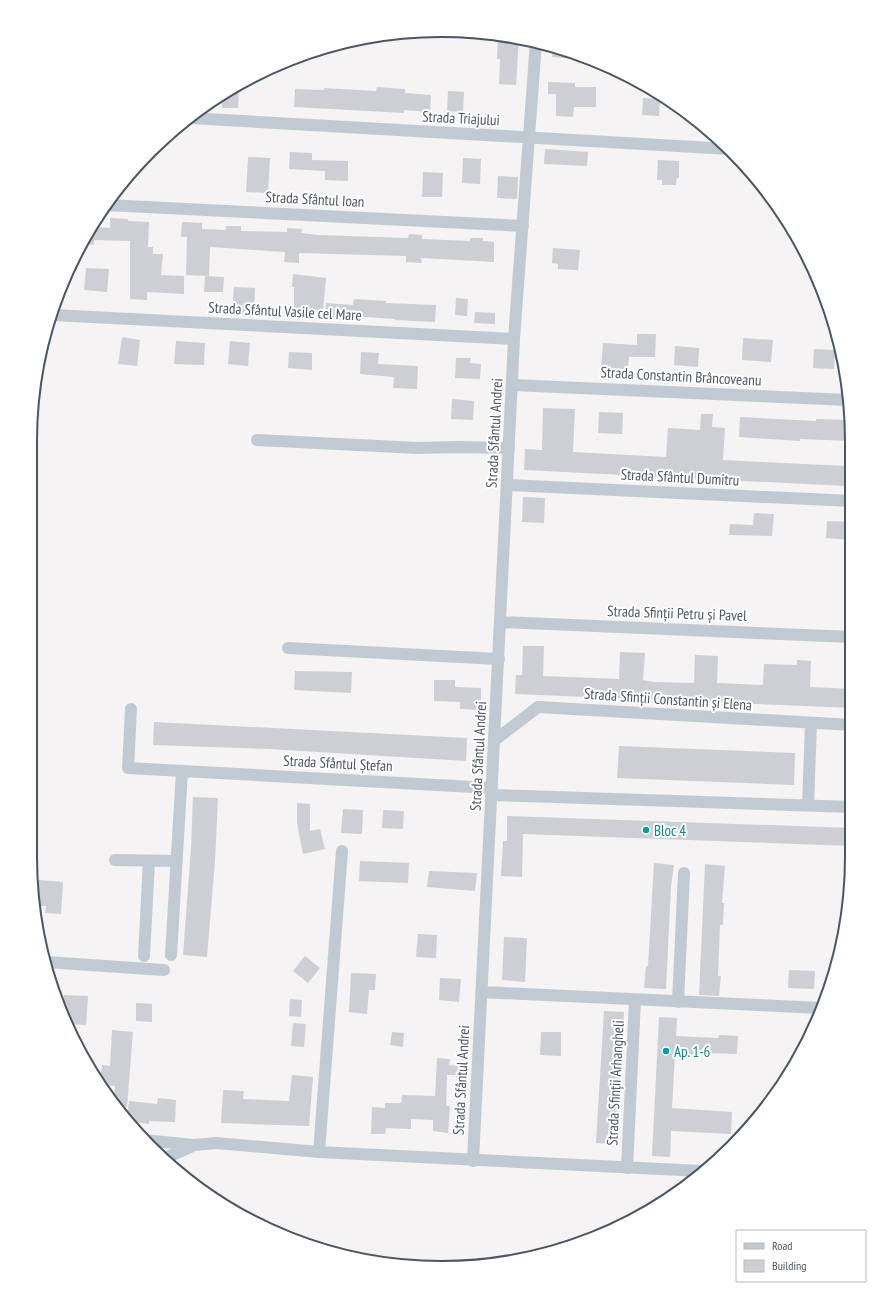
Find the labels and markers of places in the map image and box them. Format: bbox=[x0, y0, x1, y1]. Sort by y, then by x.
place label: Bloc 4 bbox=[654, 821, 686, 840]
marker: Bloc 4 bbox=[641, 825, 651, 835]
place label: Ap. 1-6 bbox=[674, 1042, 711, 1061]
marker: Ap. 1-6 bbox=[661, 1046, 671, 1056]

